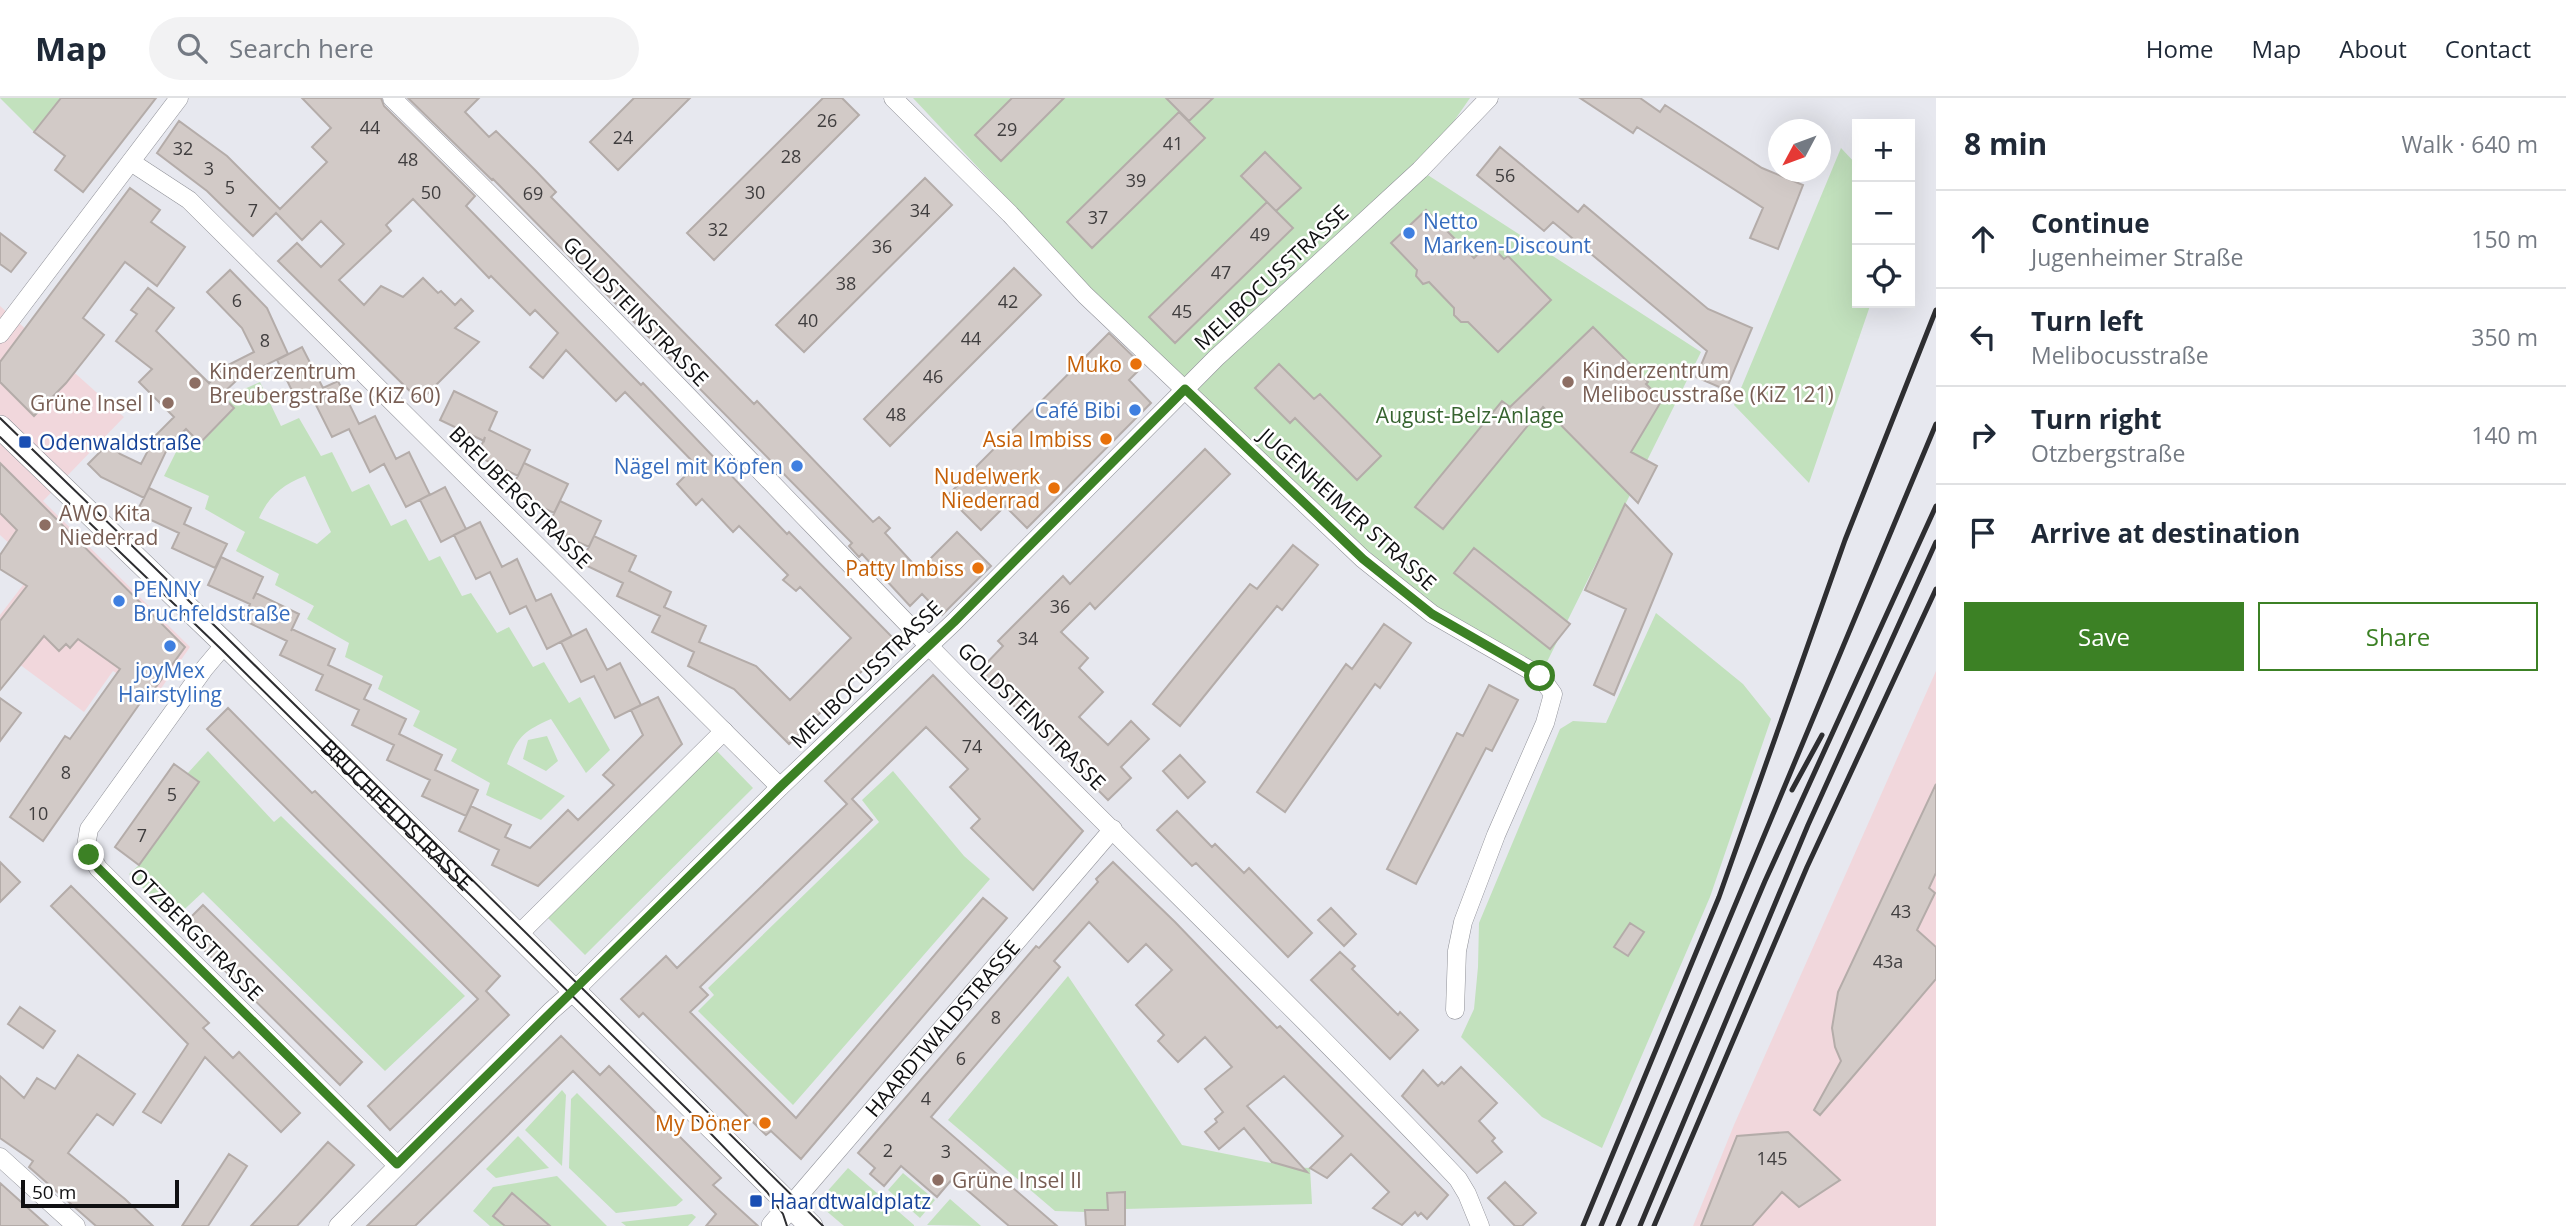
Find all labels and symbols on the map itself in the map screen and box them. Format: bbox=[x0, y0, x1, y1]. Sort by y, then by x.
house number: 26 bbox=[817, 108, 837, 132]
house number: 44 bbox=[360, 115, 380, 139]
house number: 29 bbox=[997, 117, 1017, 141]
north arrow bbox=[1768, 119, 1831, 182]
house number: 24 bbox=[613, 125, 633, 149]
house number: 41 bbox=[1163, 131, 1183, 155]
house number: 32 bbox=[173, 136, 193, 160]
house number: 28 bbox=[781, 144, 801, 168]
house number: 48 bbox=[398, 147, 418, 171]
house number: 3 bbox=[204, 156, 214, 180]
house number: 56 bbox=[1495, 163, 1515, 187]
house number: 39 bbox=[1126, 168, 1146, 192]
house number: 5 bbox=[225, 175, 235, 199]
house number: 50 bbox=[421, 180, 441, 204]
house number: 30 bbox=[745, 180, 765, 204]
house number: 69 bbox=[523, 181, 543, 205]
house number: 7 bbox=[248, 198, 258, 222]
house number: 34 bbox=[910, 198, 930, 222]
street label: MELIBOCUSSTRASSE bbox=[1188, 198, 1354, 356]
house number: 37 bbox=[1088, 205, 1108, 229]
place label: Netto Marken-Discount bbox=[1423, 207, 1591, 259]
house number: 32 bbox=[708, 217, 728, 241]
house number: 49 bbox=[1250, 222, 1270, 246]
marker: Netto Marken-Discount bbox=[1401, 225, 1417, 241]
street label: GOLDSTEINSTRASSE bbox=[557, 230, 715, 392]
house number: 36 bbox=[872, 234, 892, 258]
house number: 47 bbox=[1211, 260, 1231, 284]
house number: 38 bbox=[836, 271, 856, 295]
house number: 6 bbox=[232, 288, 242, 312]
house number: 42 bbox=[998, 289, 1018, 313]
house number: 45 bbox=[1172, 299, 1192, 323]
house number: 40 bbox=[798, 308, 818, 332]
house number: 44 bbox=[961, 326, 981, 350]
house number: 8 bbox=[260, 328, 270, 352]
place label: Muko bbox=[1067, 350, 1122, 378]
marker: Muko bbox=[1128, 356, 1144, 372]
place label: Kinderzentrum Melibocusstraße (KiZ 121) bbox=[1582, 356, 1834, 408]
place label: Kinderzentrum Breubergstraße (KiZ 60) bbox=[209, 357, 441, 409]
house number: 46 bbox=[923, 364, 943, 388]
marker: Kinderzentrum Melibocusstraße (KiZ 121) bbox=[1560, 374, 1576, 390]
marker: Kinderzentrum Breubergstraße (KiZ 60) bbox=[187, 375, 203, 391]
place label: Grüne Insel I bbox=[30, 389, 154, 417]
marker: Grüne Insel I bbox=[160, 395, 176, 411]
place label: Café Bibi bbox=[1035, 396, 1121, 424]
park label: August-Belz-Anlage bbox=[1376, 401, 1564, 429]
house number: 48 bbox=[886, 402, 906, 426]
marker: Café Bibi bbox=[1127, 402, 1143, 418]
street label: BREUBERGSTRASSE bbox=[444, 420, 598, 574]
street label: JUGENHEIMER STRASSE bbox=[1252, 420, 1443, 596]
place label: Asia Imbiss bbox=[983, 425, 1092, 453]
place label: Odenwaldstraße bbox=[39, 428, 202, 456]
marker: Asia Imbiss bbox=[1098, 431, 1114, 447]
marker: Odenwaldstraße bbox=[17, 434, 33, 450]
place label: Nägel mit Köpfen bbox=[614, 452, 783, 480]
marker: Nägel mit Köpfen bbox=[789, 458, 805, 474]
place label: Nudelwerk Niederrad bbox=[934, 462, 1040, 514]
marker: Nudelwerk Niederrad bbox=[1046, 480, 1062, 496]
place label: AWO Kita Niederrad bbox=[59, 499, 158, 551]
marker: AWO Kita Niederrad bbox=[37, 517, 53, 533]
place label: Patty Imbiss bbox=[845, 554, 964, 582]
marker: Patty Imbiss bbox=[970, 560, 986, 576]
place label: PENNY Bruchfeldstraße bbox=[133, 575, 291, 627]
marker: PENNY Bruchfeldstraße bbox=[111, 593, 127, 609]
street label: MELIBOCUSSTRASSE bbox=[784, 594, 948, 754]
house number: 36 bbox=[1050, 594, 1070, 618]
house number: 34 bbox=[1018, 626, 1038, 650]
street label: GOLDSTEINSTRASSE bbox=[952, 636, 1112, 796]
marker: joyMex Hairstyling bbox=[162, 638, 178, 654]
place label: joyMex Hairstyling bbox=[118, 656, 222, 708]
route start bbox=[1524, 660, 1555, 691]
street label: BRUCHFELDSTRASSE bbox=[315, 733, 479, 896]
house number: 74 bbox=[962, 734, 982, 758]
house number: 8 bbox=[61, 760, 71, 784]
house number: 5 bbox=[167, 782, 177, 806]
house number: 10 bbox=[28, 801, 48, 825]
house number: 7 bbox=[137, 823, 147, 847]
route end bbox=[73, 839, 104, 870]
street label: OTZBERGSTRASSE bbox=[124, 861, 270, 1007]
house number: 43 bbox=[1891, 899, 1911, 923]
street label: HAARDTWALDSTRASSE bbox=[858, 934, 1026, 1123]
house number: 43a bbox=[1873, 949, 1903, 973]
house number: 8 bbox=[991, 1005, 1001, 1029]
house number: 6 bbox=[956, 1046, 966, 1070]
house number: 4 bbox=[921, 1086, 931, 1110]
place label: My Döner bbox=[655, 1109, 751, 1137]
marker: My Döner bbox=[757, 1115, 773, 1131]
house number: 2 bbox=[883, 1138, 893, 1162]
house number: 3 bbox=[941, 1139, 951, 1163]
house number: 145 bbox=[1757, 1146, 1787, 1170]
place label: Grüne Insel II bbox=[952, 1166, 1082, 1194]
marker: Grüne Insel II bbox=[930, 1172, 946, 1188]
scale bar bbox=[21, 1177, 178, 1209]
place label: Haardtwaldplatz bbox=[770, 1187, 931, 1215]
marker: Haardtwaldplatz bbox=[748, 1193, 764, 1209]

